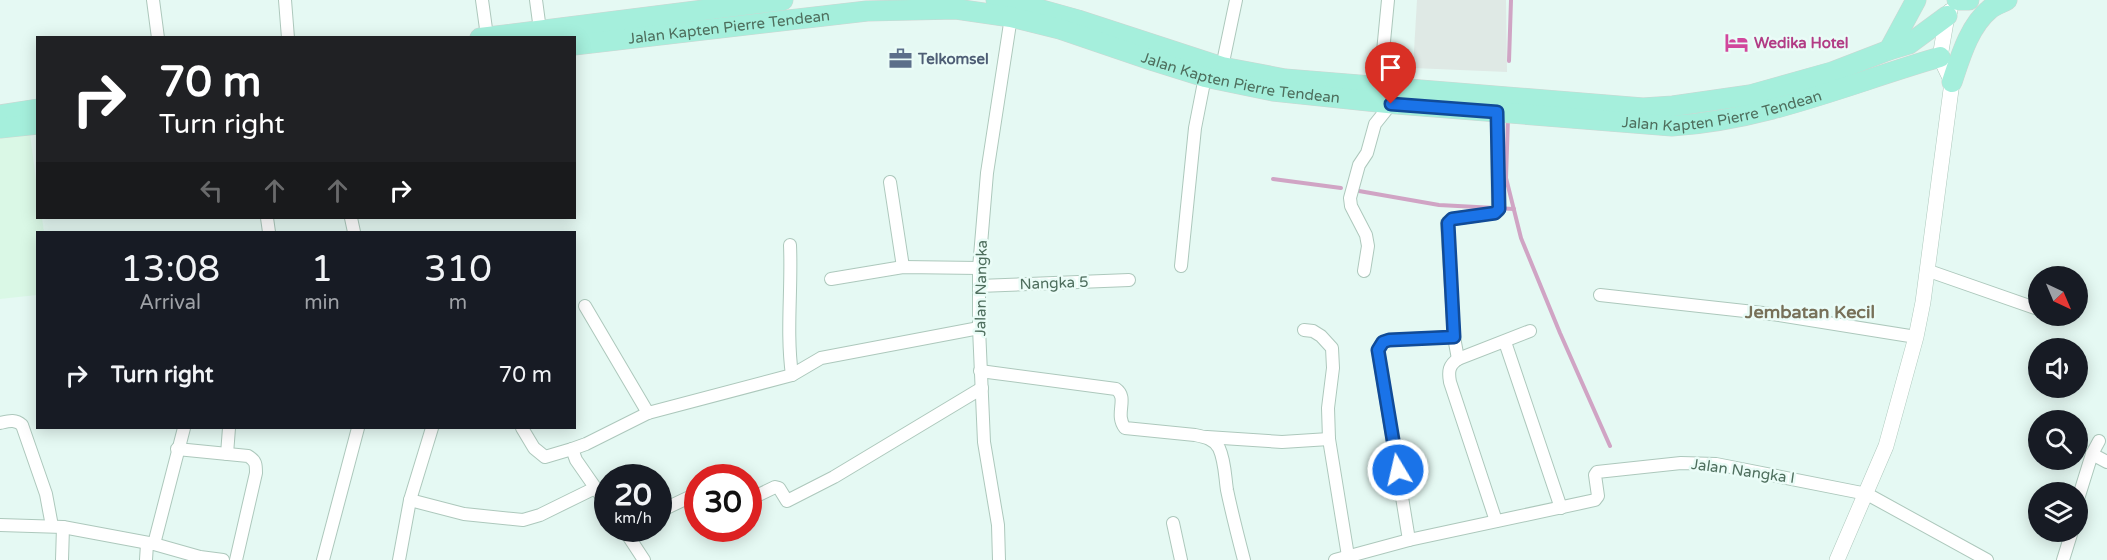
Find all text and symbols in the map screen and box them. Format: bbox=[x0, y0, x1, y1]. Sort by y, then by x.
street label: Jalan Kapten Pierre Tendean bbox=[627, 6, 831, 48]
hotel icon: Wedika Hotel bbox=[1723, 30, 1749, 56]
place label: Wedika Hotel bbox=[1754, 34, 1849, 52]
pin bbox=[1365, 42, 1416, 104]
office icon: Telkomsel bbox=[887, 46, 913, 72]
street label: Jalan Kapten Pierre Tendean bbox=[1139, 48, 1341, 107]
place label: Telkomsel bbox=[917, 50, 989, 68]
icon: arrive bbox=[1374, 51, 1407, 84]
text: 70 m bbox=[159, 57, 261, 108]
icon: right bbox=[60, 60, 138, 138]
street label: Jalan Kapten Pierre Tendean bbox=[1621, 86, 1824, 135]
text: Turn right bbox=[159, 108, 285, 141]
icon: left bbox=[195, 174, 228, 207]
icon: ahead bbox=[258, 174, 291, 207]
icon: ahead bbox=[321, 174, 354, 207]
icon: right bbox=[384, 174, 417, 207]
street label: Jalan Nangka bbox=[971, 240, 991, 336]
text: 13:08 bbox=[120, 248, 220, 291]
text: 1 bbox=[311, 248, 333, 291]
text: 310 bbox=[424, 248, 492, 291]
north arrow bbox=[2028, 266, 2088, 326]
map controls bbox=[2028, 266, 2088, 542]
street label: Nangka 5 bbox=[1019, 273, 1089, 293]
text: Arrival bbox=[139, 291, 201, 315]
text: min bbox=[304, 291, 340, 315]
text: m bbox=[449, 291, 467, 315]
district label: Jembatan Kecil bbox=[1744, 301, 1875, 323]
button: sound bbox=[2028, 338, 2088, 398]
icon: right bbox=[60, 359, 93, 392]
text: Turn right bbox=[111, 362, 213, 388]
text: 70 m bbox=[498, 362, 552, 388]
button: search bbox=[2028, 410, 2088, 470]
position arrow bbox=[1366, 438, 1430, 502]
street label: Jalan Nangka I bbox=[1690, 455, 1796, 487]
speed limit sign: 30 bbox=[684, 464, 762, 542]
text: 20 bbox=[614, 477, 652, 514]
button: layers bbox=[2028, 482, 2088, 542]
text: km/h bbox=[614, 509, 652, 527]

